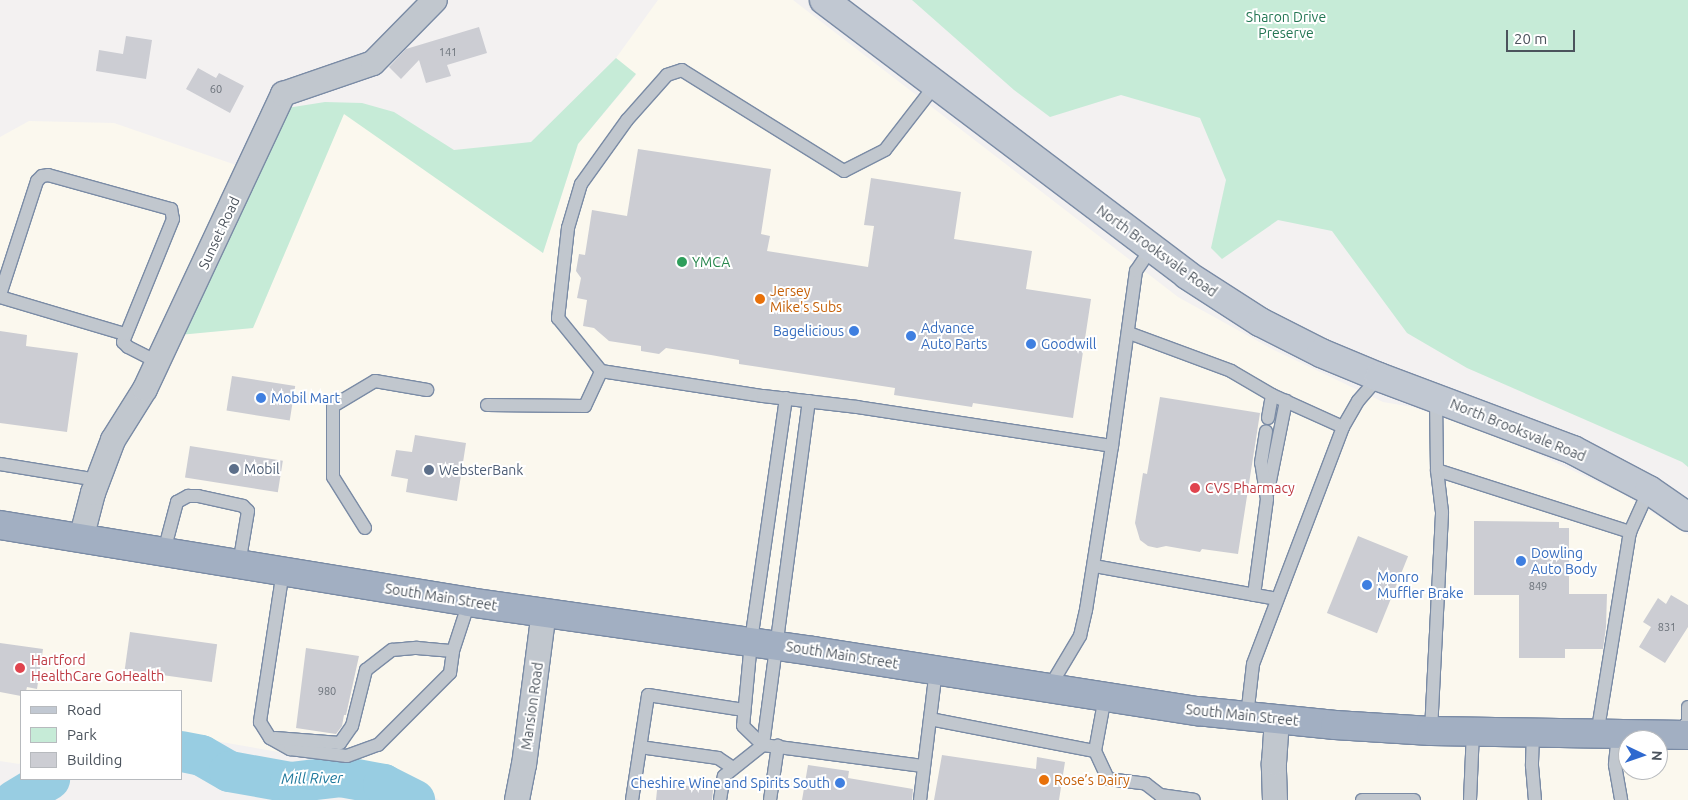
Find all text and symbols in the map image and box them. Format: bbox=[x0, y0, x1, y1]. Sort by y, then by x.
park label: Sharon Drive Preserve bbox=[1246, 9, 1326, 41]
scale bar bbox=[1508, 20, 1577, 52]
text: 20 m bbox=[1514, 30, 1547, 47]
house number: 141 bbox=[439, 45, 457, 59]
house number: 60 bbox=[210, 82, 222, 96]
street label: Sunset Road bbox=[195, 194, 243, 272]
street label: North Brooksvale Road bbox=[1093, 202, 1221, 300]
place label: YMCA bbox=[692, 254, 730, 270]
marker: YMCA bbox=[676, 256, 688, 268]
place label: Jersey Mike's Subs bbox=[770, 283, 842, 316]
marker: Jersey Mike's Subs bbox=[754, 293, 766, 305]
place label: Advance Auto Parts bbox=[921, 320, 987, 352]
place label: Bagelicious bbox=[773, 323, 844, 339]
marker: Bagelicious bbox=[848, 325, 860, 337]
marker: Advance Auto Parts bbox=[905, 330, 917, 342]
place label: Goodwill bbox=[1041, 336, 1096, 352]
marker: Goodwill bbox=[1025, 338, 1037, 350]
place label: Mobil Mart bbox=[271, 390, 340, 406]
marker: Mobil Mart bbox=[255, 392, 267, 404]
street label: North Brooksvale Road bbox=[1448, 395, 1588, 465]
place label: Mobil bbox=[244, 461, 280, 477]
place label: WebsterBank bbox=[439, 462, 523, 478]
marker: Mobil bbox=[228, 463, 240, 475]
marker: WebsterBank bbox=[423, 464, 435, 476]
place label: CVS Pharmacy bbox=[1205, 480, 1295, 496]
marker: CVS Pharmacy bbox=[1189, 482, 1201, 494]
place label: Dowling Auto Body bbox=[1531, 545, 1597, 578]
marker: Dowling Auto Body bbox=[1515, 555, 1527, 567]
place label: Monro Muffler Brake bbox=[1377, 569, 1464, 602]
marker: Monro Muffler Brake bbox=[1361, 579, 1373, 591]
house number: 849 bbox=[1529, 579, 1547, 593]
street label: South Main Street bbox=[384, 580, 498, 614]
house number: 831 bbox=[1658, 620, 1676, 634]
street label: South Main Street bbox=[785, 638, 899, 672]
place label: Hartford HealthCare GoHealth bbox=[31, 652, 164, 684]
marker: Hartford HealthCare GoHealth bbox=[13, 661, 27, 675]
street label: Mansion Road bbox=[518, 661, 546, 751]
house number: 980 bbox=[318, 684, 336, 698]
legend bbox=[20, 690, 182, 780]
text: Road bbox=[67, 701, 102, 718]
street label: South Main Street bbox=[1185, 701, 1299, 729]
text: Park bbox=[67, 726, 97, 743]
north arrow bbox=[1618, 730, 1668, 780]
text: N bbox=[1649, 750, 1665, 761]
text: Building bbox=[67, 751, 122, 768]
water label: Mill River bbox=[281, 768, 343, 788]
place label: Rose’s Dairy bbox=[1054, 772, 1130, 788]
marker: Rose’s Dairy bbox=[1038, 774, 1050, 786]
place label: Cheshire Wine and Spirits South bbox=[630, 775, 830, 791]
marker: Cheshire Wine and Spirits South bbox=[834, 777, 846, 789]

